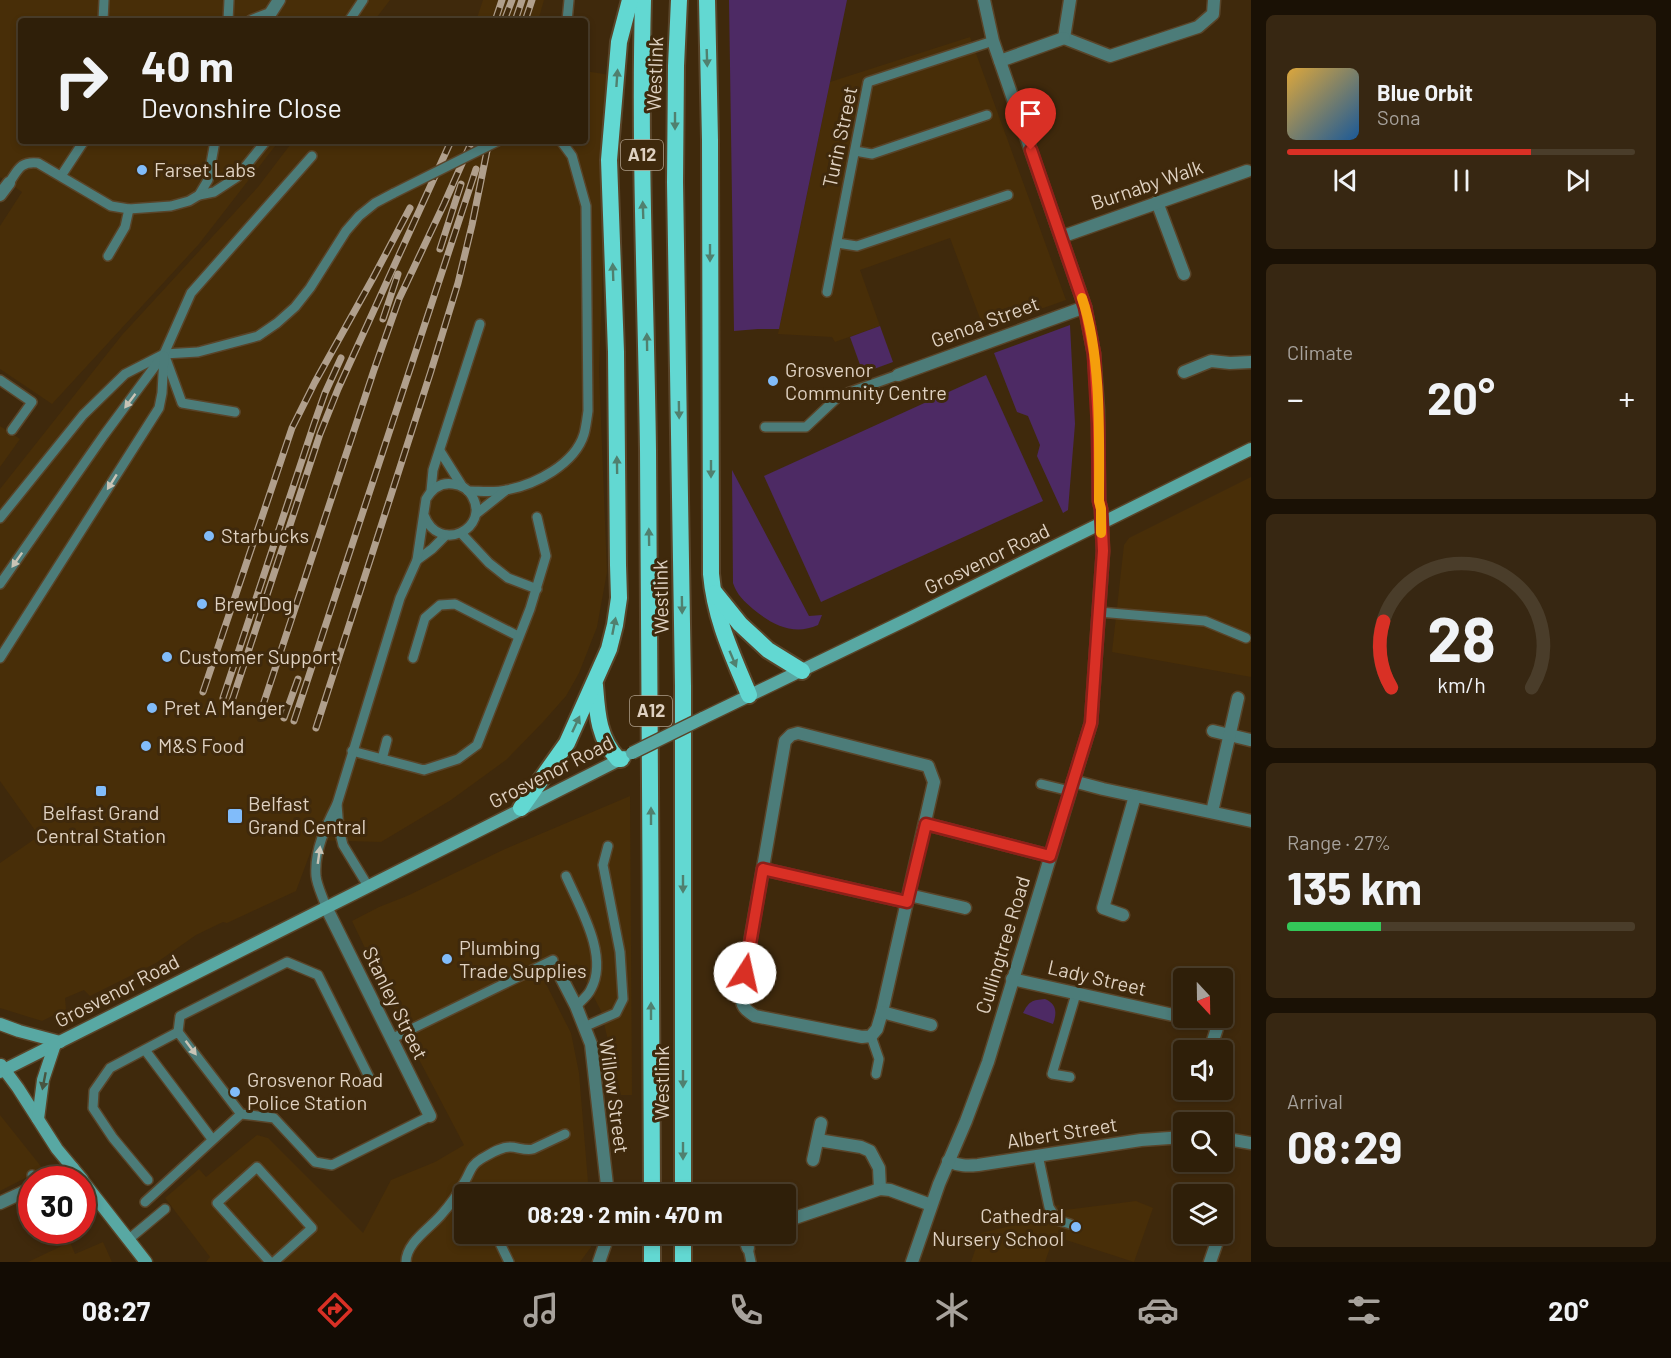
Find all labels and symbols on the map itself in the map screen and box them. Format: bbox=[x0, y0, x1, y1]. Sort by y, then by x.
street label: Westlink bbox=[641, 36, 667, 112]
one-way arrow bbox=[703, 49, 712, 68]
one-way arrow bbox=[612, 68, 621, 87]
street label: Turin Street bbox=[817, 84, 861, 190]
pin bbox=[1005, 88, 1056, 150]
one-way arrow bbox=[670, 112, 680, 131]
road number: A12 bbox=[621, 140, 663, 170]
street label: Burnaby Walk bbox=[1088, 154, 1206, 214]
place label: Farset Labs bbox=[154, 157, 256, 181]
marker: Farset Labs bbox=[135, 163, 149, 177]
one-way arrow bbox=[639, 200, 648, 219]
one-way arrow bbox=[705, 244, 715, 263]
one-way arrow bbox=[608, 263, 618, 282]
street label: Genoa Street bbox=[927, 290, 1042, 352]
one-way arrow bbox=[642, 333, 652, 352]
place label: Grosvenor Community Centre bbox=[785, 357, 947, 404]
marker: Grosvenor Community Centre bbox=[766, 374, 780, 388]
one-way arrow bbox=[125, 394, 137, 409]
one-way arrow bbox=[675, 400, 684, 419]
one-way arrow bbox=[612, 455, 622, 474]
one-way arrow bbox=[706, 460, 716, 479]
one-way arrow bbox=[106, 474, 117, 490]
street label: Grosvenor Road bbox=[920, 517, 1053, 599]
place label: Starbucks bbox=[221, 523, 309, 547]
one-way arrow bbox=[644, 528, 654, 547]
marker: Starbucks bbox=[202, 529, 216, 543]
one-way arrow bbox=[12, 552, 23, 568]
street label: Westlink bbox=[647, 560, 673, 634]
place label: BrewDog bbox=[214, 591, 293, 615]
one-way arrow bbox=[677, 595, 687, 614]
marker: BrewDog bbox=[195, 597, 209, 611]
one-way arrow bbox=[610, 617, 620, 636]
place label: Customer Support bbox=[179, 644, 338, 668]
marker: Customer Support bbox=[160, 650, 174, 664]
one-way arrow bbox=[729, 650, 738, 668]
place label: Pret A Manger bbox=[164, 695, 285, 719]
road number: A12 bbox=[630, 696, 672, 726]
marker: Pret A Manger bbox=[145, 701, 159, 715]
one-way arrow bbox=[571, 716, 580, 733]
street label: Grosvenor Road bbox=[484, 729, 617, 813]
place label: M&S Food bbox=[158, 733, 244, 757]
marker: M&S Food bbox=[139, 739, 153, 753]
marker: Belfast Grand Central Station bbox=[94, 784, 108, 798]
place label: Belfast Grand Central bbox=[248, 791, 366, 838]
place label: Belfast Grand Central Station bbox=[36, 800, 166, 847]
marker: Belfast Grand Central bbox=[226, 807, 244, 825]
one-way arrow bbox=[646, 807, 656, 826]
one-way arrow bbox=[314, 845, 323, 864]
street label: Cullingtree Road bbox=[970, 873, 1034, 1016]
one-way arrow bbox=[678, 874, 688, 893]
place label: Plumbing Trade Supplies bbox=[459, 935, 587, 982]
position arrow bbox=[713, 941, 777, 1005]
street label: Stanley Street bbox=[358, 942, 434, 1063]
street label: Grosvenor Road bbox=[50, 948, 183, 1032]
marker: Plumbing Trade Supplies bbox=[440, 952, 454, 966]
street label: Lady Street bbox=[1046, 954, 1149, 1000]
north arrow bbox=[1173, 968, 1233, 1028]
one-way arrow bbox=[646, 1002, 656, 1021]
street label: Willow Street bbox=[595, 1037, 635, 1155]
one-way arrow bbox=[184, 1040, 197, 1056]
street label: Westlink bbox=[649, 1046, 673, 1120]
place label: Grosvenor Road Police Station bbox=[247, 1067, 383, 1114]
one-way arrow bbox=[678, 1069, 688, 1088]
one-way arrow bbox=[39, 1072, 48, 1091]
marker: Grosvenor Road Police Station bbox=[228, 1085, 242, 1099]
street label: Albert Street bbox=[1005, 1111, 1119, 1153]
one-way arrow bbox=[678, 1141, 688, 1160]
speed limit sign: 30 bbox=[18, 1166, 96, 1244]
place label: Cathedral Nursery School bbox=[932, 1203, 1064, 1250]
marker: Cathedral Nursery School bbox=[1069, 1220, 1083, 1234]

